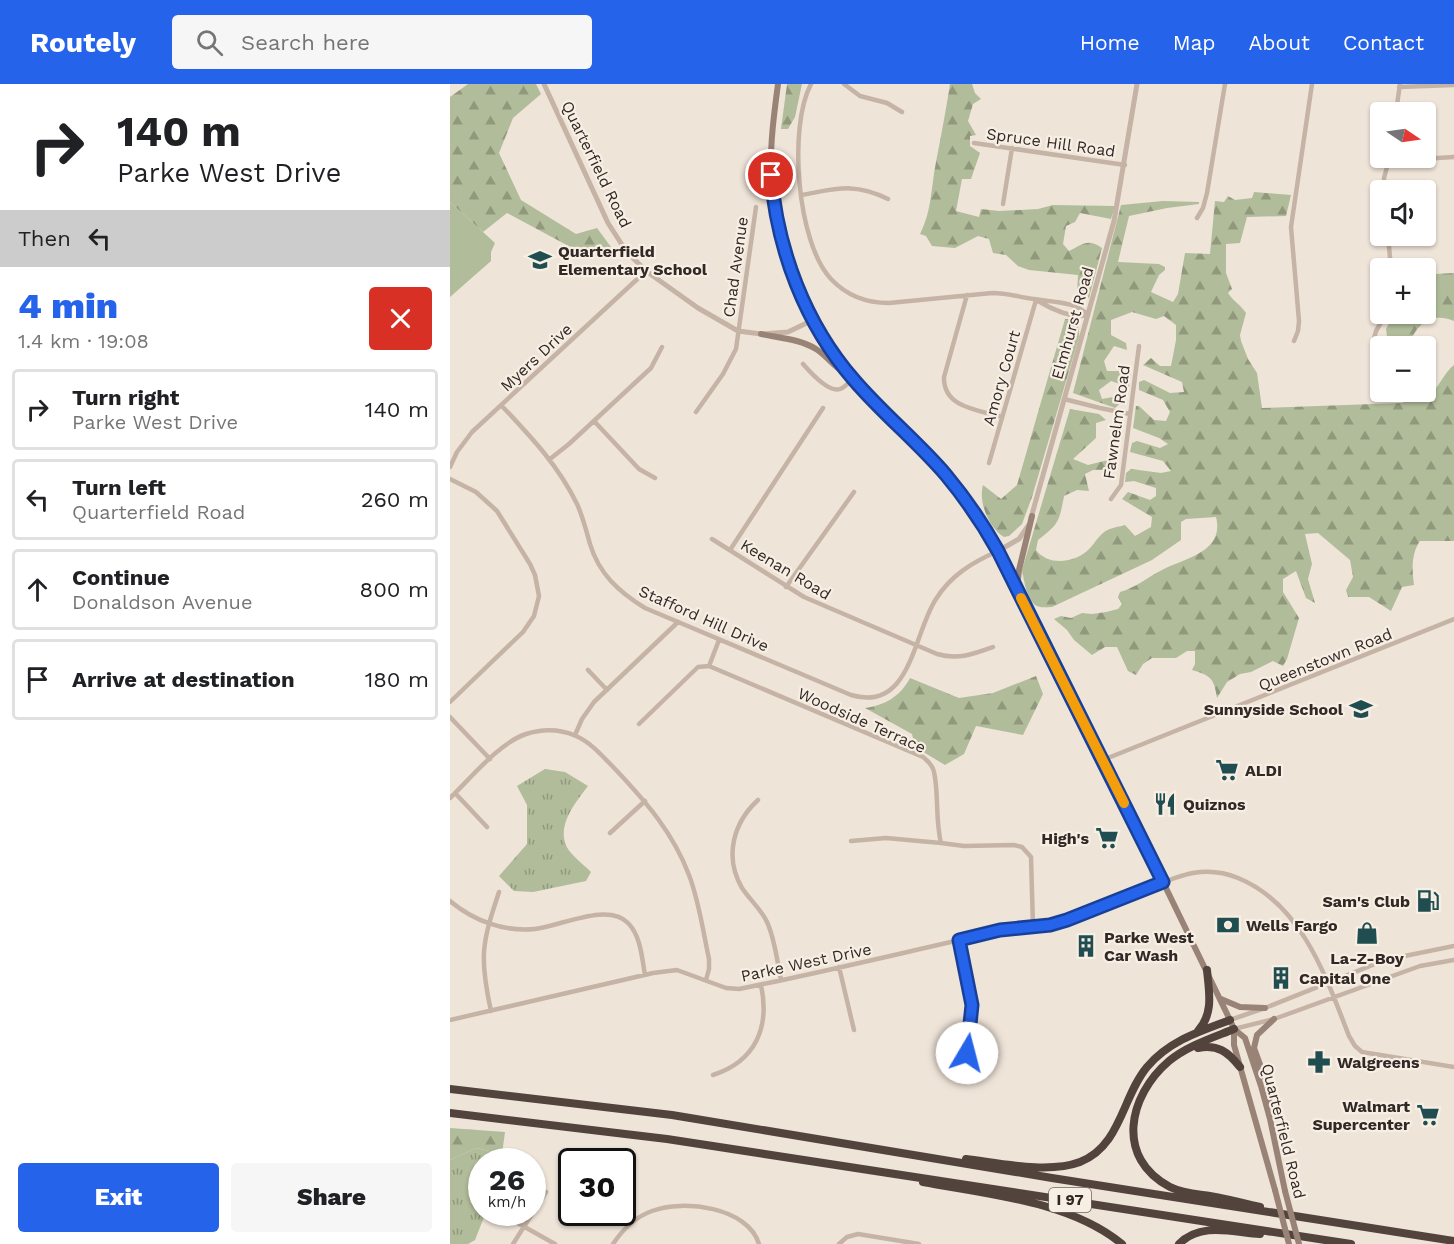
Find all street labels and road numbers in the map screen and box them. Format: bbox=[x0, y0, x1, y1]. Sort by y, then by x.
street label: Quarterfield Road bbox=[558, 98, 635, 231]
street label: Spruce Hill Road bbox=[985, 124, 1117, 161]
street label: Chad Avenue bbox=[719, 216, 752, 319]
street label: Elmhurst Road bbox=[1047, 265, 1098, 381]
street label: Myers Drive bbox=[497, 319, 576, 395]
street label: Amory Court bbox=[979, 328, 1024, 428]
street label: Fawnelm Road bbox=[1099, 364, 1134, 480]
street label: Keenan Road bbox=[737, 535, 834, 604]
street label: Stafford Hill Drive bbox=[636, 581, 772, 656]
street label: Queenstown Road bbox=[1256, 624, 1395, 695]
street label: Woodside Terrace bbox=[795, 684, 929, 757]
street label: Parke West Drive bbox=[739, 939, 873, 986]
street label: Quarterfield Road bbox=[1258, 1062, 1310, 1201]
road number: I 97 bbox=[1049, 1188, 1091, 1212]

